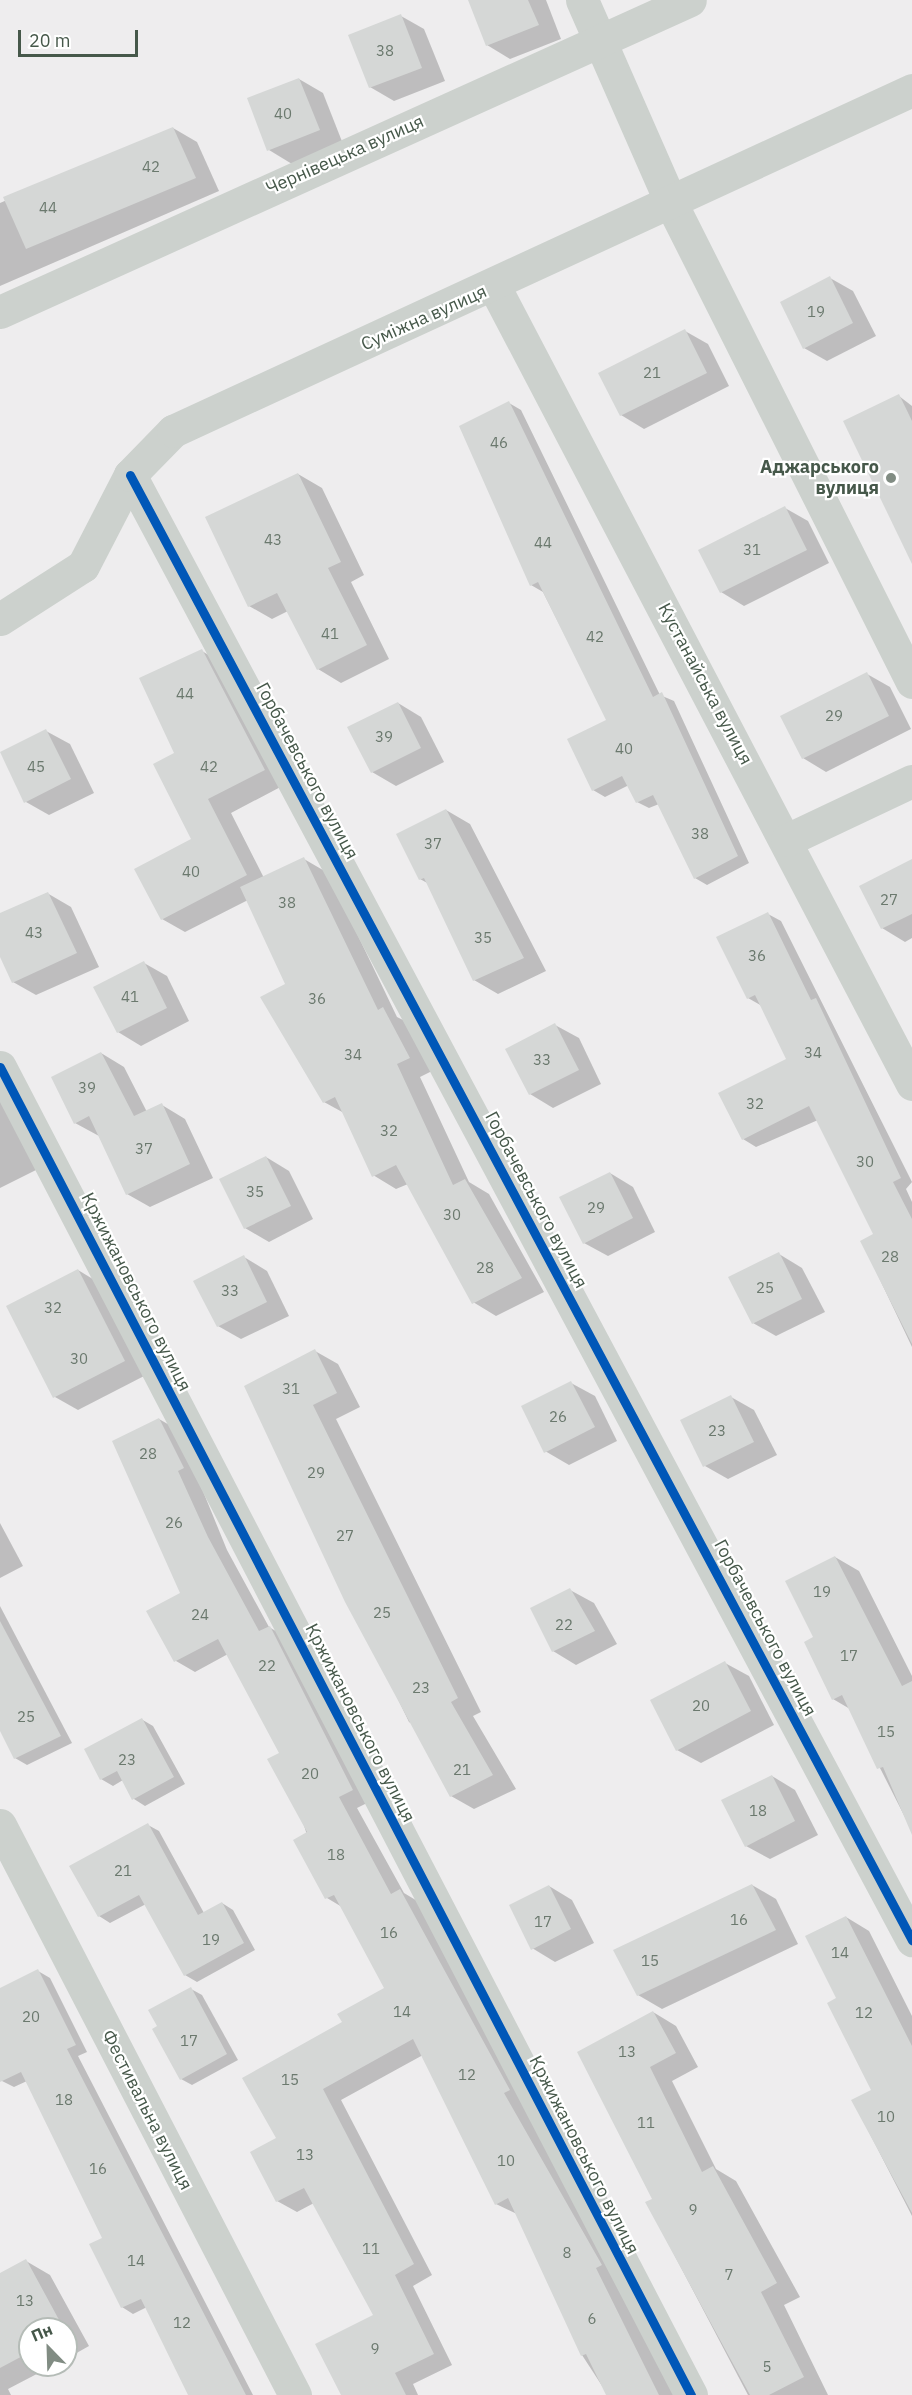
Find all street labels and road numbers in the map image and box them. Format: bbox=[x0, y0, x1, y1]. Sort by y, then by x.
street label: Чернівецька вулиця bbox=[263, 110, 427, 200]
street label: Суміжна вулиця bbox=[358, 281, 490, 355]
street label: Кустанайська вулиця bbox=[653, 600, 757, 768]
street label: Горбачевського вулиця bbox=[251, 679, 363, 863]
street label: Горбачевського вулиця bbox=[480, 1108, 592, 1292]
street label: Кржижановського вулиця bbox=[76, 1189, 196, 1395]
street label: Горбачевського вулиця bbox=[709, 1536, 821, 1720]
street label: Кржижановського вулиця bbox=[300, 1620, 420, 1826]
street label: Фестивальна вулиця bbox=[97, 2026, 197, 2194]
street label: Кржижановського вулиця bbox=[524, 2052, 644, 2258]

